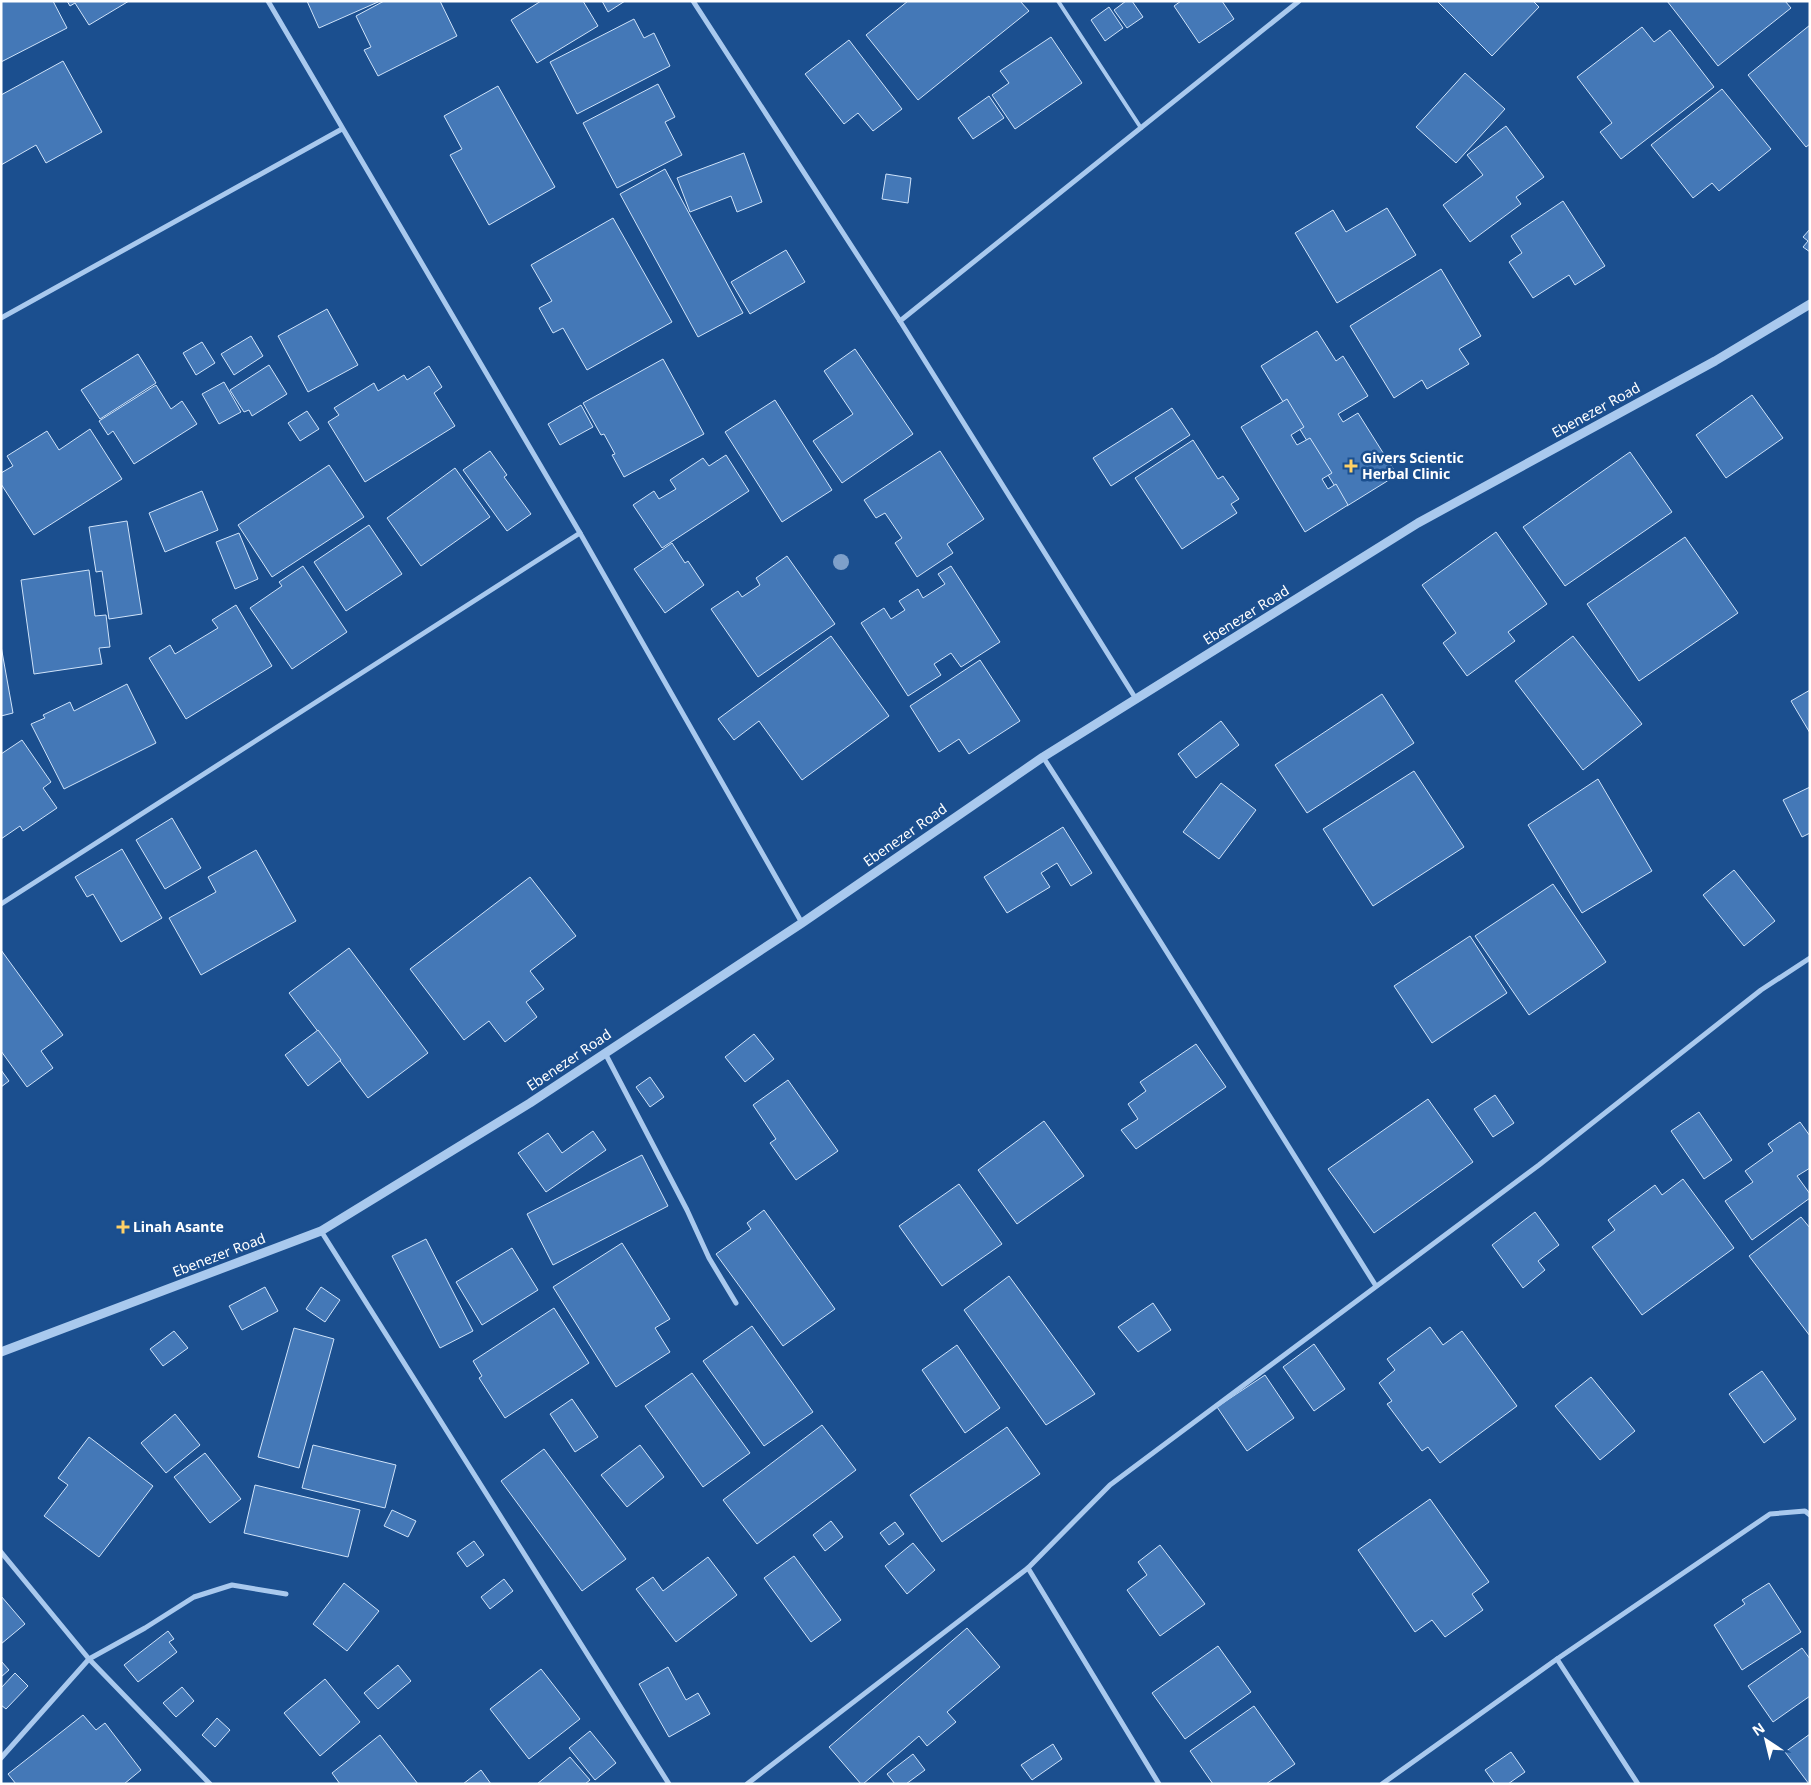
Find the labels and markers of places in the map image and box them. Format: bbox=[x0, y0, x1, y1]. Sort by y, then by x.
place label: Givers Scientic Herbal Clinic bbox=[1362, 448, 1464, 483]
marker: Givers Scientic Herbal Clinic bbox=[1344, 459, 1358, 473]
place label: Linah Asante bbox=[133, 1217, 224, 1236]
marker: Linah Asante bbox=[117, 1221, 129, 1233]

